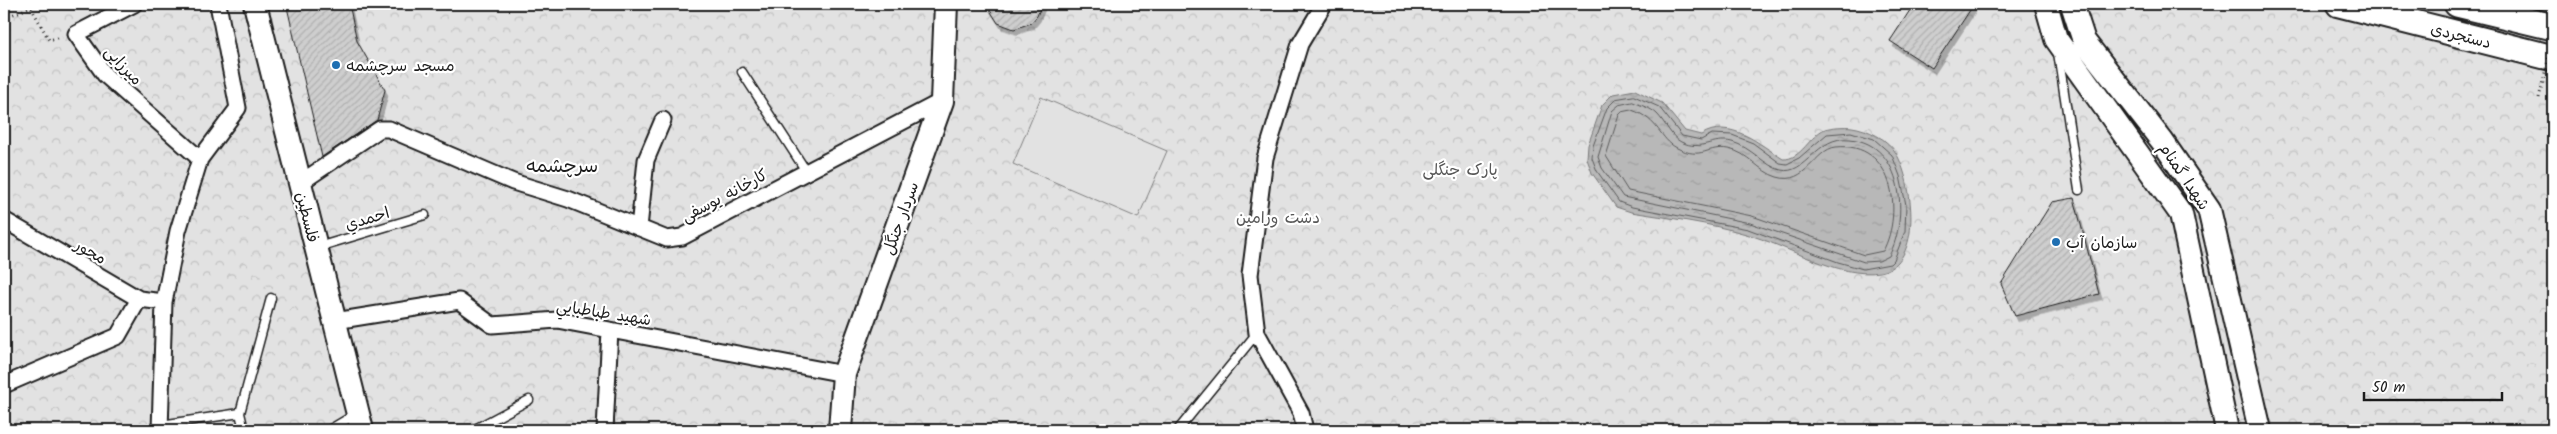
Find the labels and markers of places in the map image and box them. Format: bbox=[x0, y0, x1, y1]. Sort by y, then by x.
place label: مسجد سرچشمه bbox=[346, 54, 455, 79]
marker: مسجد سرچشمه bbox=[330, 59, 342, 71]
place label: سازمان آب bbox=[2066, 231, 2137, 256]
marker: سازمان آب bbox=[2050, 236, 2062, 248]

